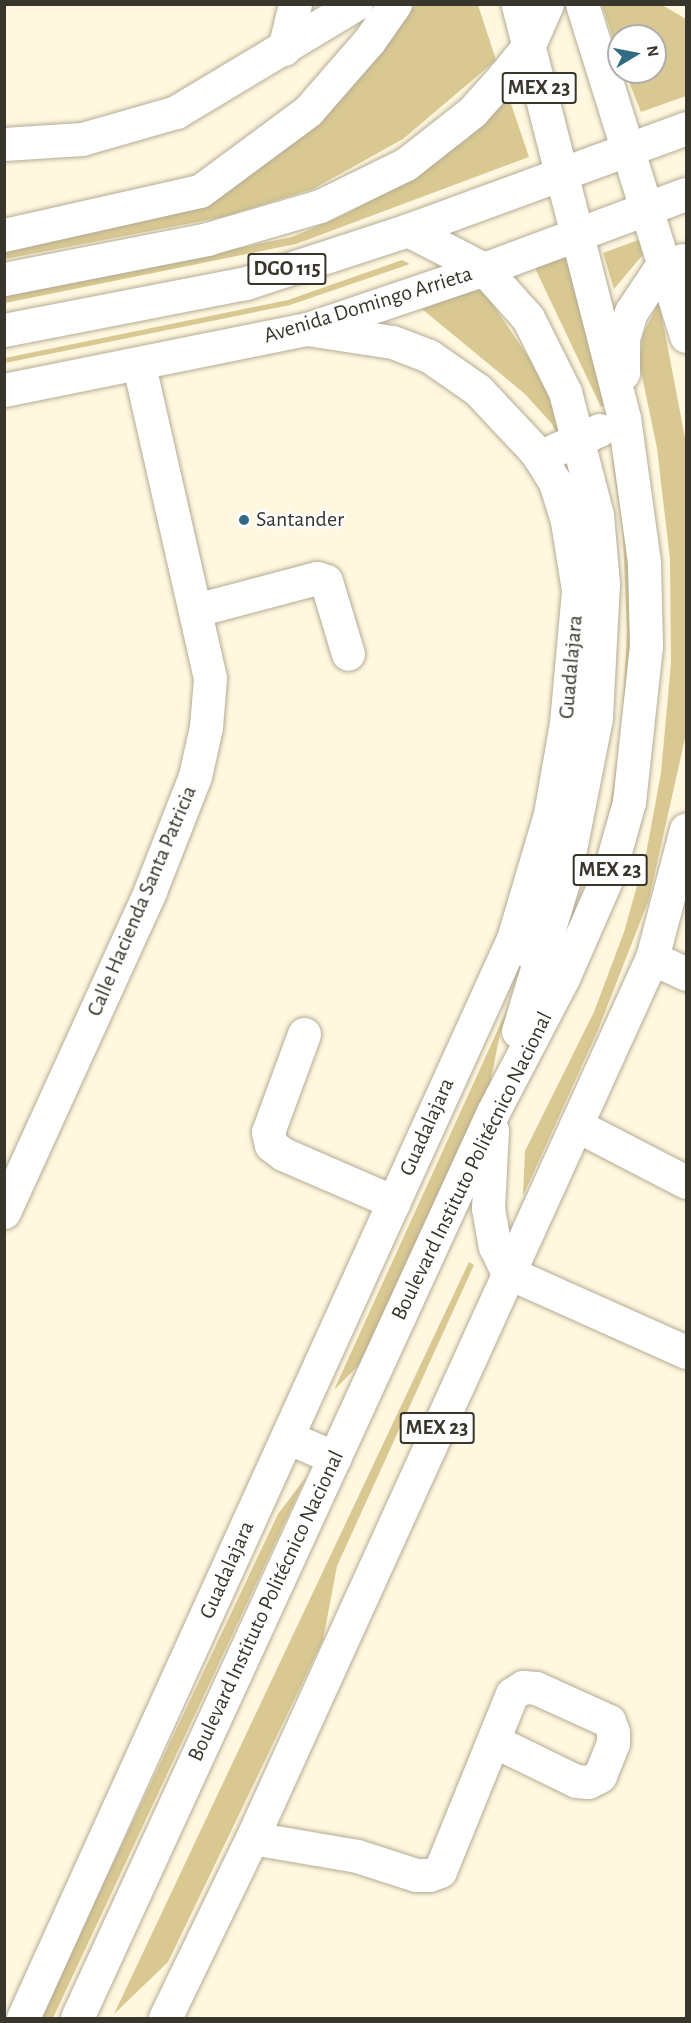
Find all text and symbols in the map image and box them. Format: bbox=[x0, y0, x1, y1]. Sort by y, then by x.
north arrow bbox=[607, 24, 667, 84]
text: N bbox=[644, 44, 662, 58]
road number: MEX 23 bbox=[502, 70, 576, 106]
road number: DGO 115 bbox=[246, 251, 328, 287]
street label: Avenida Domingo Arrieta bbox=[260, 261, 476, 349]
place label: Santander bbox=[256, 507, 344, 533]
marker: Santander bbox=[237, 513, 251, 527]
street label: Guadalajara bbox=[553, 614, 589, 720]
street label: Calle Hacienda Santa Patricia bbox=[81, 782, 203, 1020]
road number: MEX 23 bbox=[572, 852, 648, 888]
street label: Boulevard Instituto Politécnico Nacional bbox=[386, 1007, 558, 1325]
street label: Guadalajara bbox=[394, 1074, 460, 1180]
road number: MEX 23 bbox=[400, 1410, 474, 1446]
street label: Boulevard Instituto Politécnico Nacional bbox=[182, 1446, 350, 1766]
street label: Guadalajara bbox=[194, 1517, 260, 1623]

